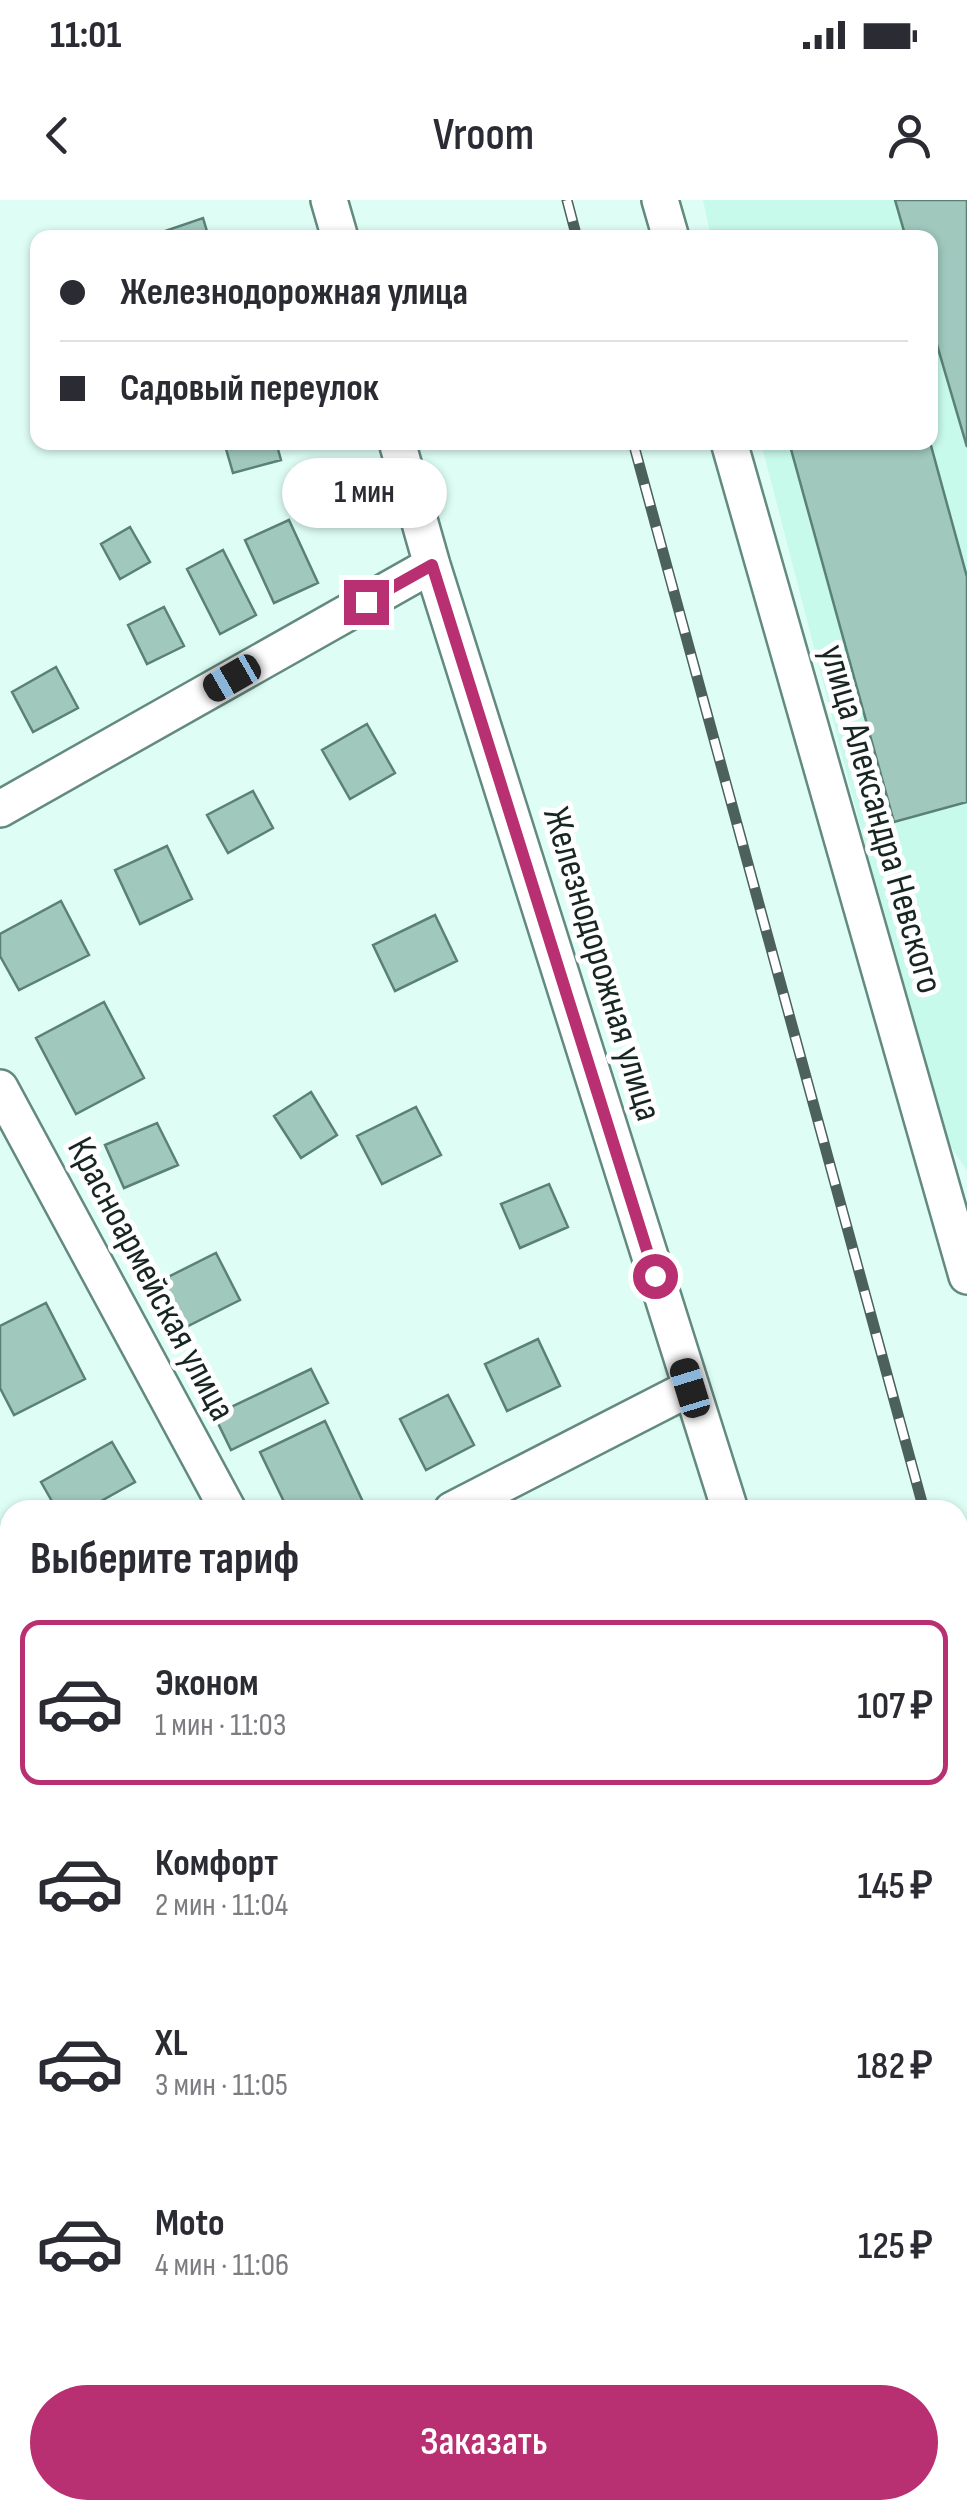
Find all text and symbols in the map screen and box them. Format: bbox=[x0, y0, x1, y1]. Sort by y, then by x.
text: 11:01 bbox=[50, 13, 121, 58]
icon: back bbox=[30, 108, 85, 163]
text: Vroom bbox=[433, 108, 534, 163]
icon: person bbox=[882, 108, 937, 163]
text: Железнодорожная улица bbox=[120, 270, 468, 315]
text: Садовый переулок bbox=[120, 366, 379, 411]
callout: 1 мин bbox=[284, 457, 448, 527]
text: 1 мин bbox=[334, 473, 395, 512]
route end bbox=[344, 580, 389, 625]
street label: улица Александра Невского bbox=[810, 640, 952, 998]
car bbox=[199, 650, 265, 706]
street label: Железнодорожная улица bbox=[533, 802, 671, 1126]
street label: Красноармейская улица bbox=[57, 1130, 245, 1428]
route start bbox=[633, 1254, 678, 1299]
car bbox=[667, 1355, 713, 1421]
text: Выберите тариф bbox=[30, 1532, 299, 1587]
icon: car bbox=[35, 1658, 125, 1748]
text: Эконом bbox=[155, 1661, 259, 1706]
text: 107 ₽ bbox=[857, 1684, 933, 1729]
text: 1 мин · 11:03 bbox=[155, 1706, 286, 1745]
icon: car bbox=[35, 1838, 125, 1928]
text: Комфорт bbox=[155, 1841, 278, 1886]
text: 145 ₽ bbox=[857, 1864, 933, 1909]
text: 2 мин · 11:04 bbox=[155, 1886, 288, 1925]
icon: car bbox=[35, 2018, 125, 2108]
text: XL bbox=[155, 2021, 188, 2066]
text: 182 ₽ bbox=[857, 2044, 933, 2089]
text: 3 мин · 11:05 bbox=[155, 2066, 288, 2105]
icon: car bbox=[35, 2198, 125, 2288]
text: Moto bbox=[155, 2201, 225, 2246]
text: 125 ₽ bbox=[858, 2224, 933, 2269]
text: 4 мин · 11:06 bbox=[155, 2246, 289, 2285]
button: Заказать bbox=[30, 2385, 938, 2500]

